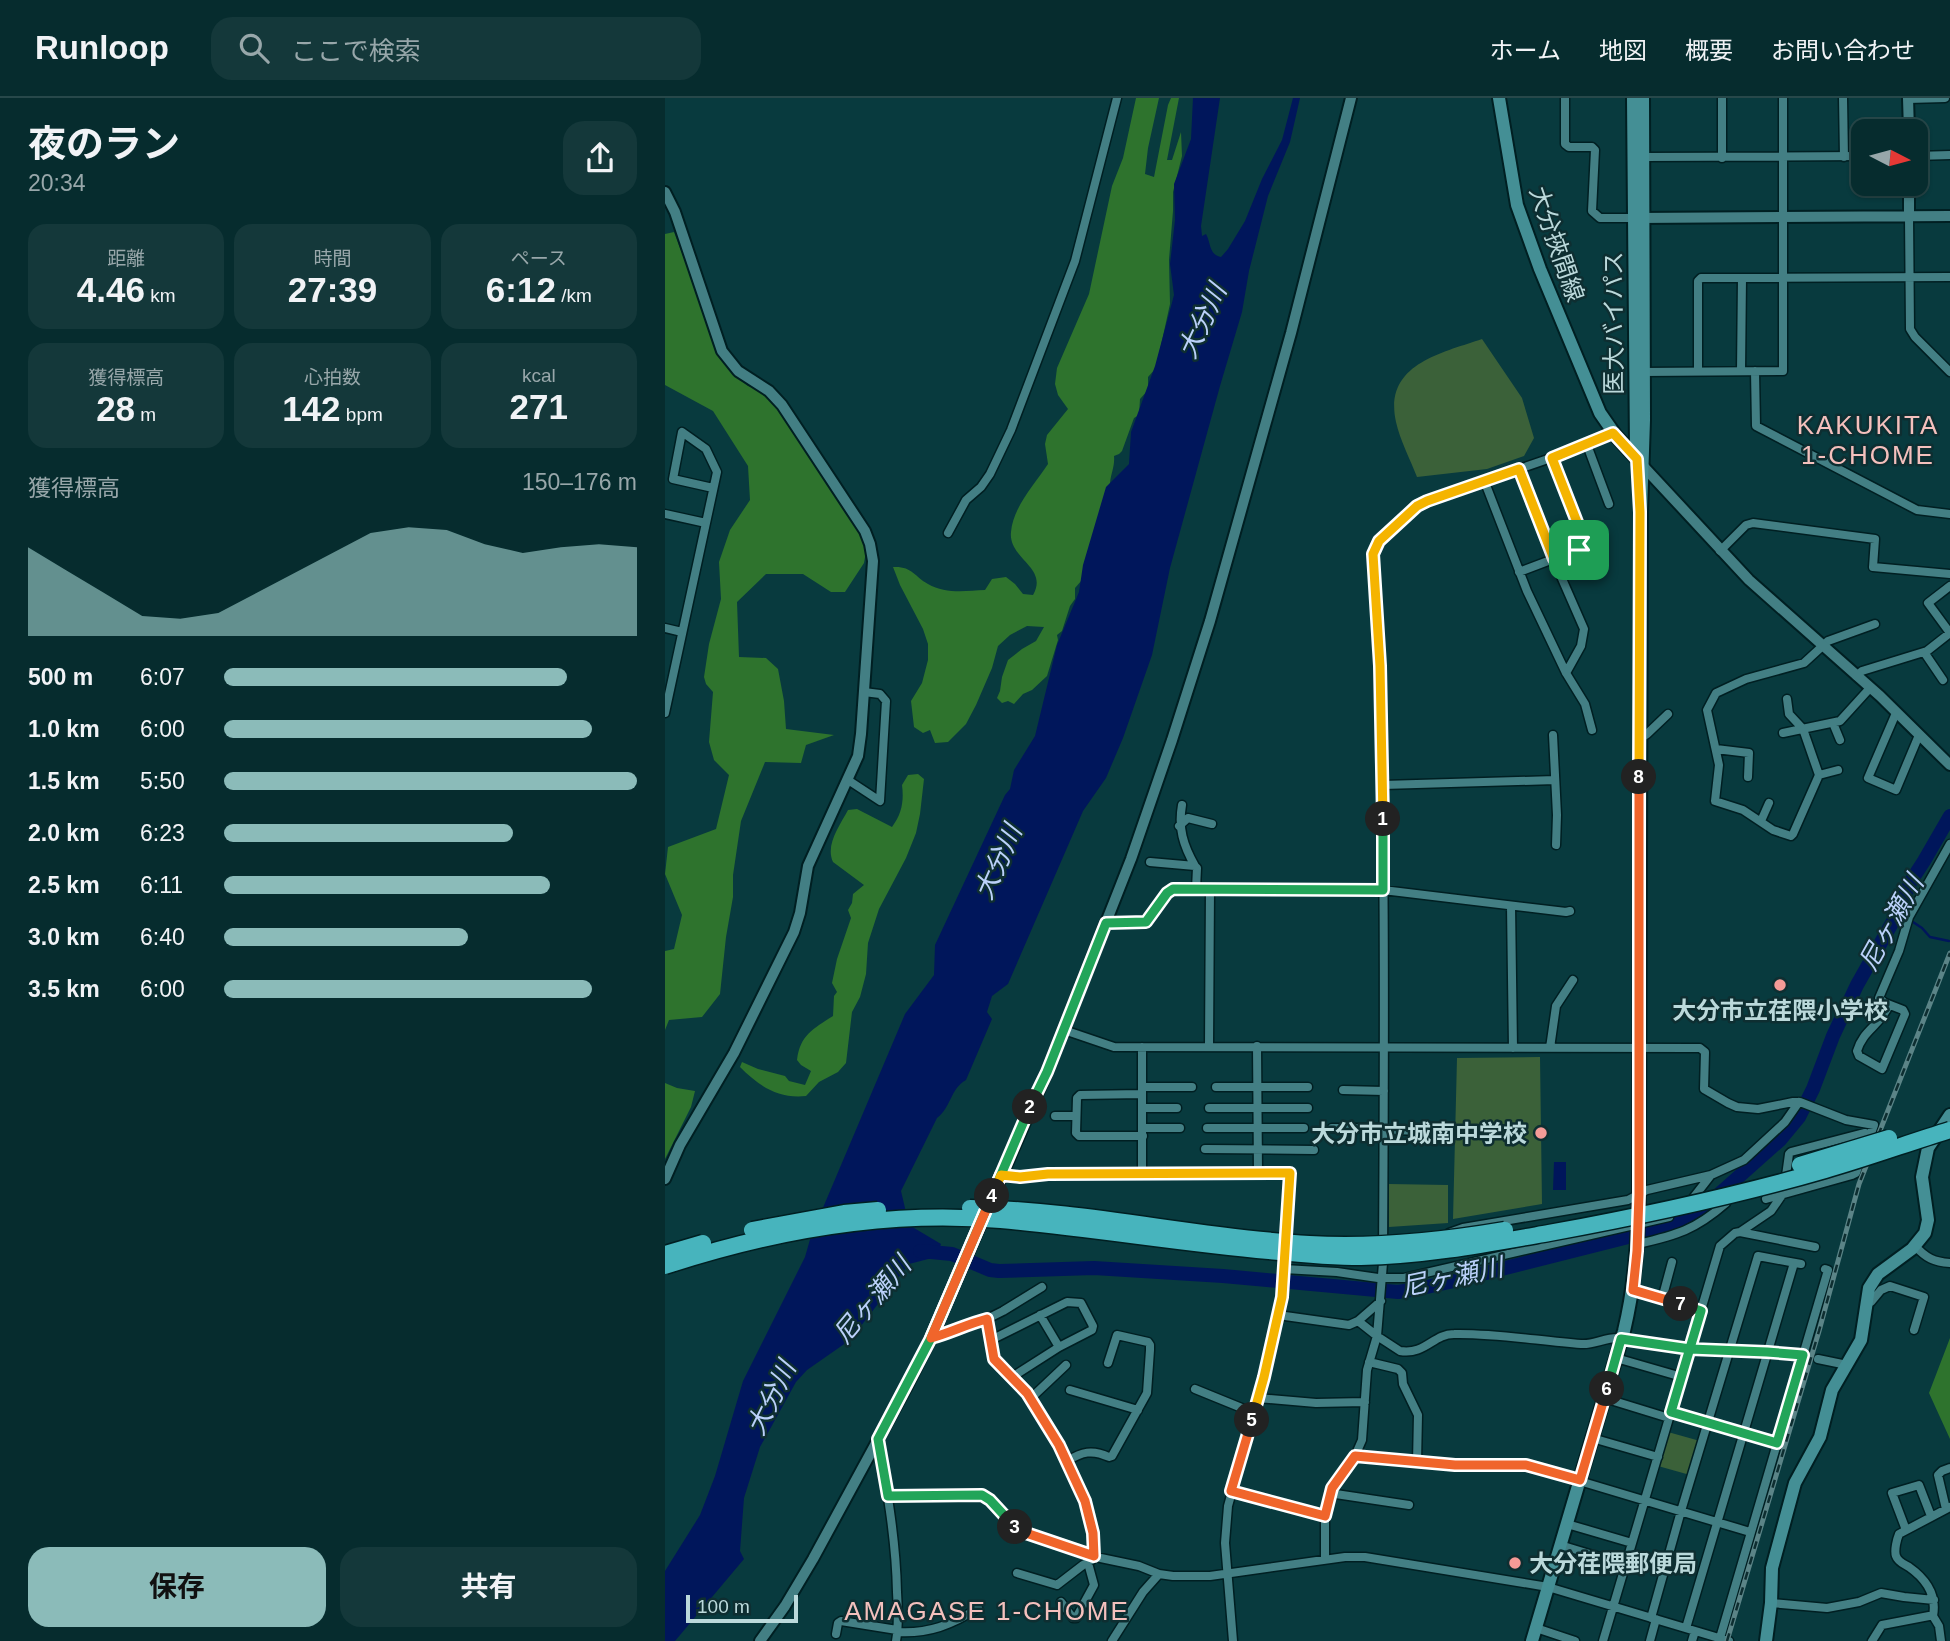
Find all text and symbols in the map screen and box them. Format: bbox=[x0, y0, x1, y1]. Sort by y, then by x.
search box bbox=[211, 17, 701, 80]
text: Runloop bbox=[35, 29, 169, 66]
icon: search bbox=[235, 29, 273, 67]
text: ここで検索 bbox=[291, 36, 421, 66]
text: ホーム bbox=[1490, 37, 1561, 64]
text: 地図 bbox=[1599, 37, 1647, 64]
text: 概要 bbox=[1685, 37, 1733, 64]
text: お問い合わせ bbox=[1771, 37, 1915, 64]
north arrow bbox=[1851, 119, 1929, 196]
map controls bbox=[1851, 119, 1928, 196]
button: share bbox=[563, 121, 637, 195]
text: 夜のラン bbox=[28, 123, 180, 165]
text: 20:34 bbox=[28, 170, 86, 196]
street label: 大分挾間線 bbox=[1525, 183, 1589, 305]
text: 距離 bbox=[107, 248, 145, 269]
text: 時間 bbox=[313, 248, 352, 269]
text: ペース bbox=[511, 248, 567, 269]
street label: 医大バイパス bbox=[1600, 251, 1627, 395]
text: 4.46 bbox=[77, 270, 145, 309]
text: 27:39 bbox=[288, 270, 377, 309]
text: 6:12 bbox=[486, 270, 556, 309]
water label: 大分川 bbox=[1172, 277, 1233, 363]
text: km bbox=[145, 285, 176, 306]
text: /km bbox=[556, 285, 592, 306]
text: kcal bbox=[522, 365, 556, 386]
text: 獲得標高 bbox=[88, 367, 164, 388]
text: 心拍数 bbox=[304, 367, 361, 388]
text: 271 bbox=[510, 387, 568, 426]
text: 28 bbox=[96, 389, 135, 428]
text: 142 bbox=[282, 389, 341, 428]
text: m bbox=[135, 404, 156, 425]
text: bpm bbox=[341, 404, 383, 425]
district label: KAKUKITA 1-CHOME bbox=[1797, 410, 1939, 470]
text: 150–176 m bbox=[522, 469, 637, 495]
text: 獲得標高 bbox=[28, 475, 120, 501]
pin bbox=[1549, 520, 1609, 580]
icon: arrive bbox=[1560, 531, 1598, 569]
text: 500 m bbox=[28, 664, 93, 690]
text: 6:07 bbox=[140, 664, 185, 690]
text: 1.0 km bbox=[28, 716, 100, 742]
text: 6:00 bbox=[140, 716, 185, 742]
pin: 8 bbox=[1621, 760, 1657, 794]
text: 8 bbox=[1633, 766, 1644, 787]
text: 1.5 km bbox=[28, 768, 100, 794]
text: 5:50 bbox=[140, 768, 185, 794]
pin: 1 bbox=[1365, 802, 1401, 836]
text: 1 bbox=[1377, 808, 1388, 829]
water label: 大分川 bbox=[968, 818, 1029, 904]
text: 2.0 km bbox=[28, 820, 100, 846]
text: 6:23 bbox=[140, 820, 185, 846]
water label: 尼ヶ瀬川 bbox=[1853, 868, 1931, 976]
text: 2.5 km bbox=[28, 872, 100, 898]
text: 6:11 bbox=[140, 872, 183, 898]
text: 3.0 km bbox=[28, 924, 100, 950]
text: 6:40 bbox=[140, 924, 185, 950]
text: 3.5 km bbox=[28, 976, 100, 1002]
text: 6:00 bbox=[140, 976, 185, 1002]
marker: 大分市立荏隈小学校 bbox=[1772, 977, 1788, 993]
place label: 大分市立荏隈小学校 bbox=[1672, 997, 1888, 1024]
pin: 2 bbox=[1013, 1090, 1047, 1124]
text: 2 bbox=[1024, 1096, 1035, 1117]
place label: 大分市立城南中学校 bbox=[1311, 1120, 1527, 1147]
marker: 大分市立城南中学校 bbox=[1533, 1125, 1549, 1141]
pin: 4 bbox=[975, 1178, 1009, 1214]
text: 4 bbox=[986, 1185, 997, 1206]
water label: 尼ヶ瀬川 bbox=[827, 1248, 919, 1349]
water label: 尼ヶ瀬川 bbox=[1398, 1251, 1509, 1302]
pin: 7 bbox=[1663, 1286, 1699, 1322]
text: 7 bbox=[1675, 1293, 1686, 1314]
water label: 大分川 bbox=[740, 1354, 803, 1440]
pin: 6 bbox=[1590, 1372, 1625, 1406]
text: 6 bbox=[1601, 1378, 1612, 1399]
pin: 5 bbox=[1235, 1402, 1269, 1438]
text: 5 bbox=[1246, 1409, 1257, 1430]
pin: 3 bbox=[997, 1510, 1033, 1544]
text: 3 bbox=[1009, 1516, 1020, 1537]
button: 保存 bbox=[28, 1547, 326, 1627]
button: 共有 bbox=[340, 1547, 637, 1627]
place label: 大分荏隈郵便局 bbox=[1529, 1550, 1697, 1577]
marker: 大分荏隈郵便局 bbox=[1507, 1555, 1523, 1571]
scale bar bbox=[686, 1592, 798, 1624]
text: 100 m bbox=[697, 1596, 750, 1617]
district label: AMAGASE 1-CHOME bbox=[844, 1596, 1130, 1626]

